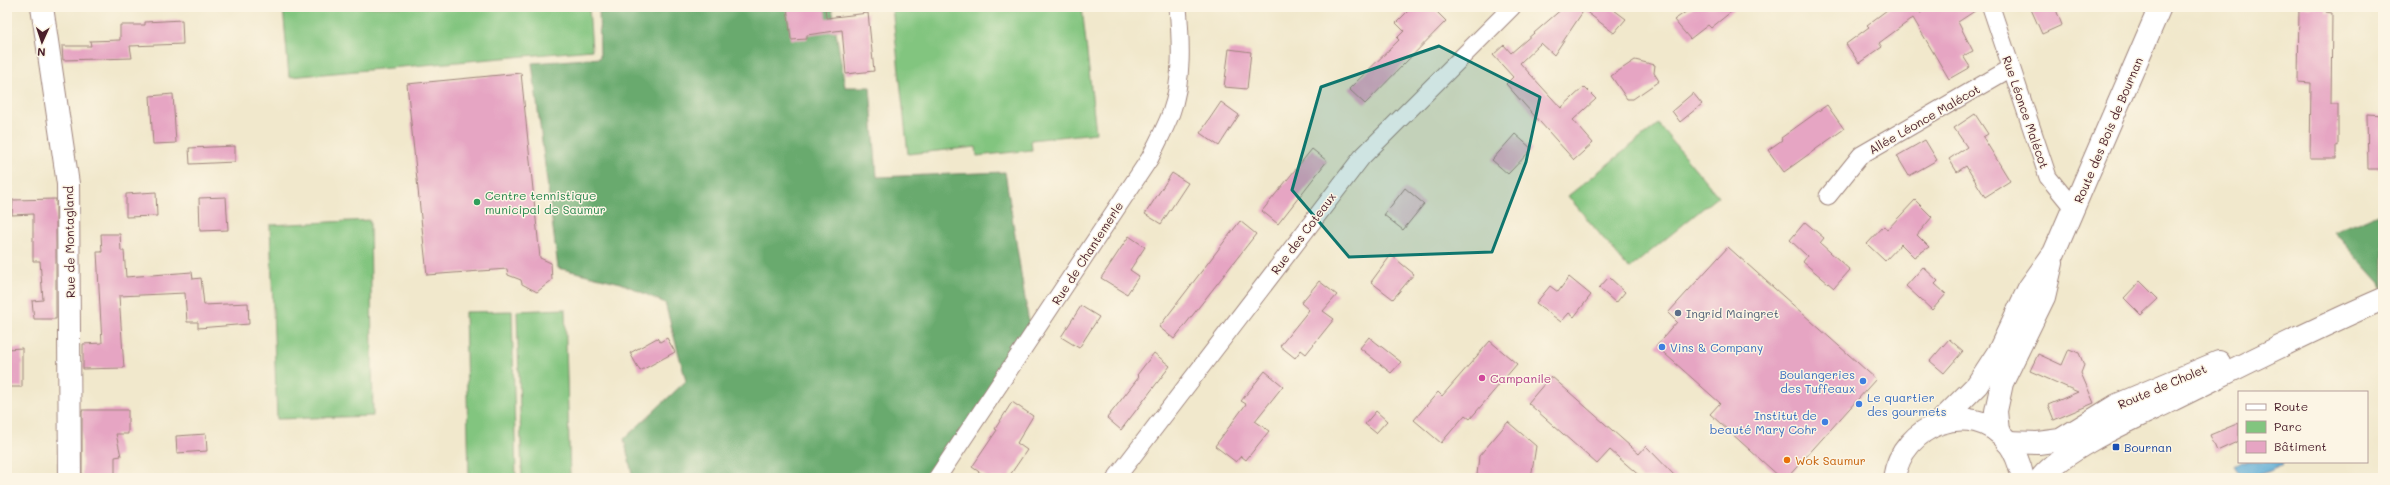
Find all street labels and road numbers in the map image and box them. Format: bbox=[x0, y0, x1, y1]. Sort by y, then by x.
street label: Rue Léonce Malécot bbox=[1999, 53, 2053, 171]
street label: Route des Bois de Bournan bbox=[2070, 54, 2146, 206]
street label: Allée Léonce Malécot bbox=[1866, 81, 1982, 157]
street label: Rue de Montagland bbox=[60, 185, 78, 298]
street label: Rue des Coteaux bbox=[1267, 189, 1339, 277]
street label: Rue de Chantemerle bbox=[1048, 198, 1126, 308]
street label: Route de Cholet bbox=[2115, 360, 2209, 412]

